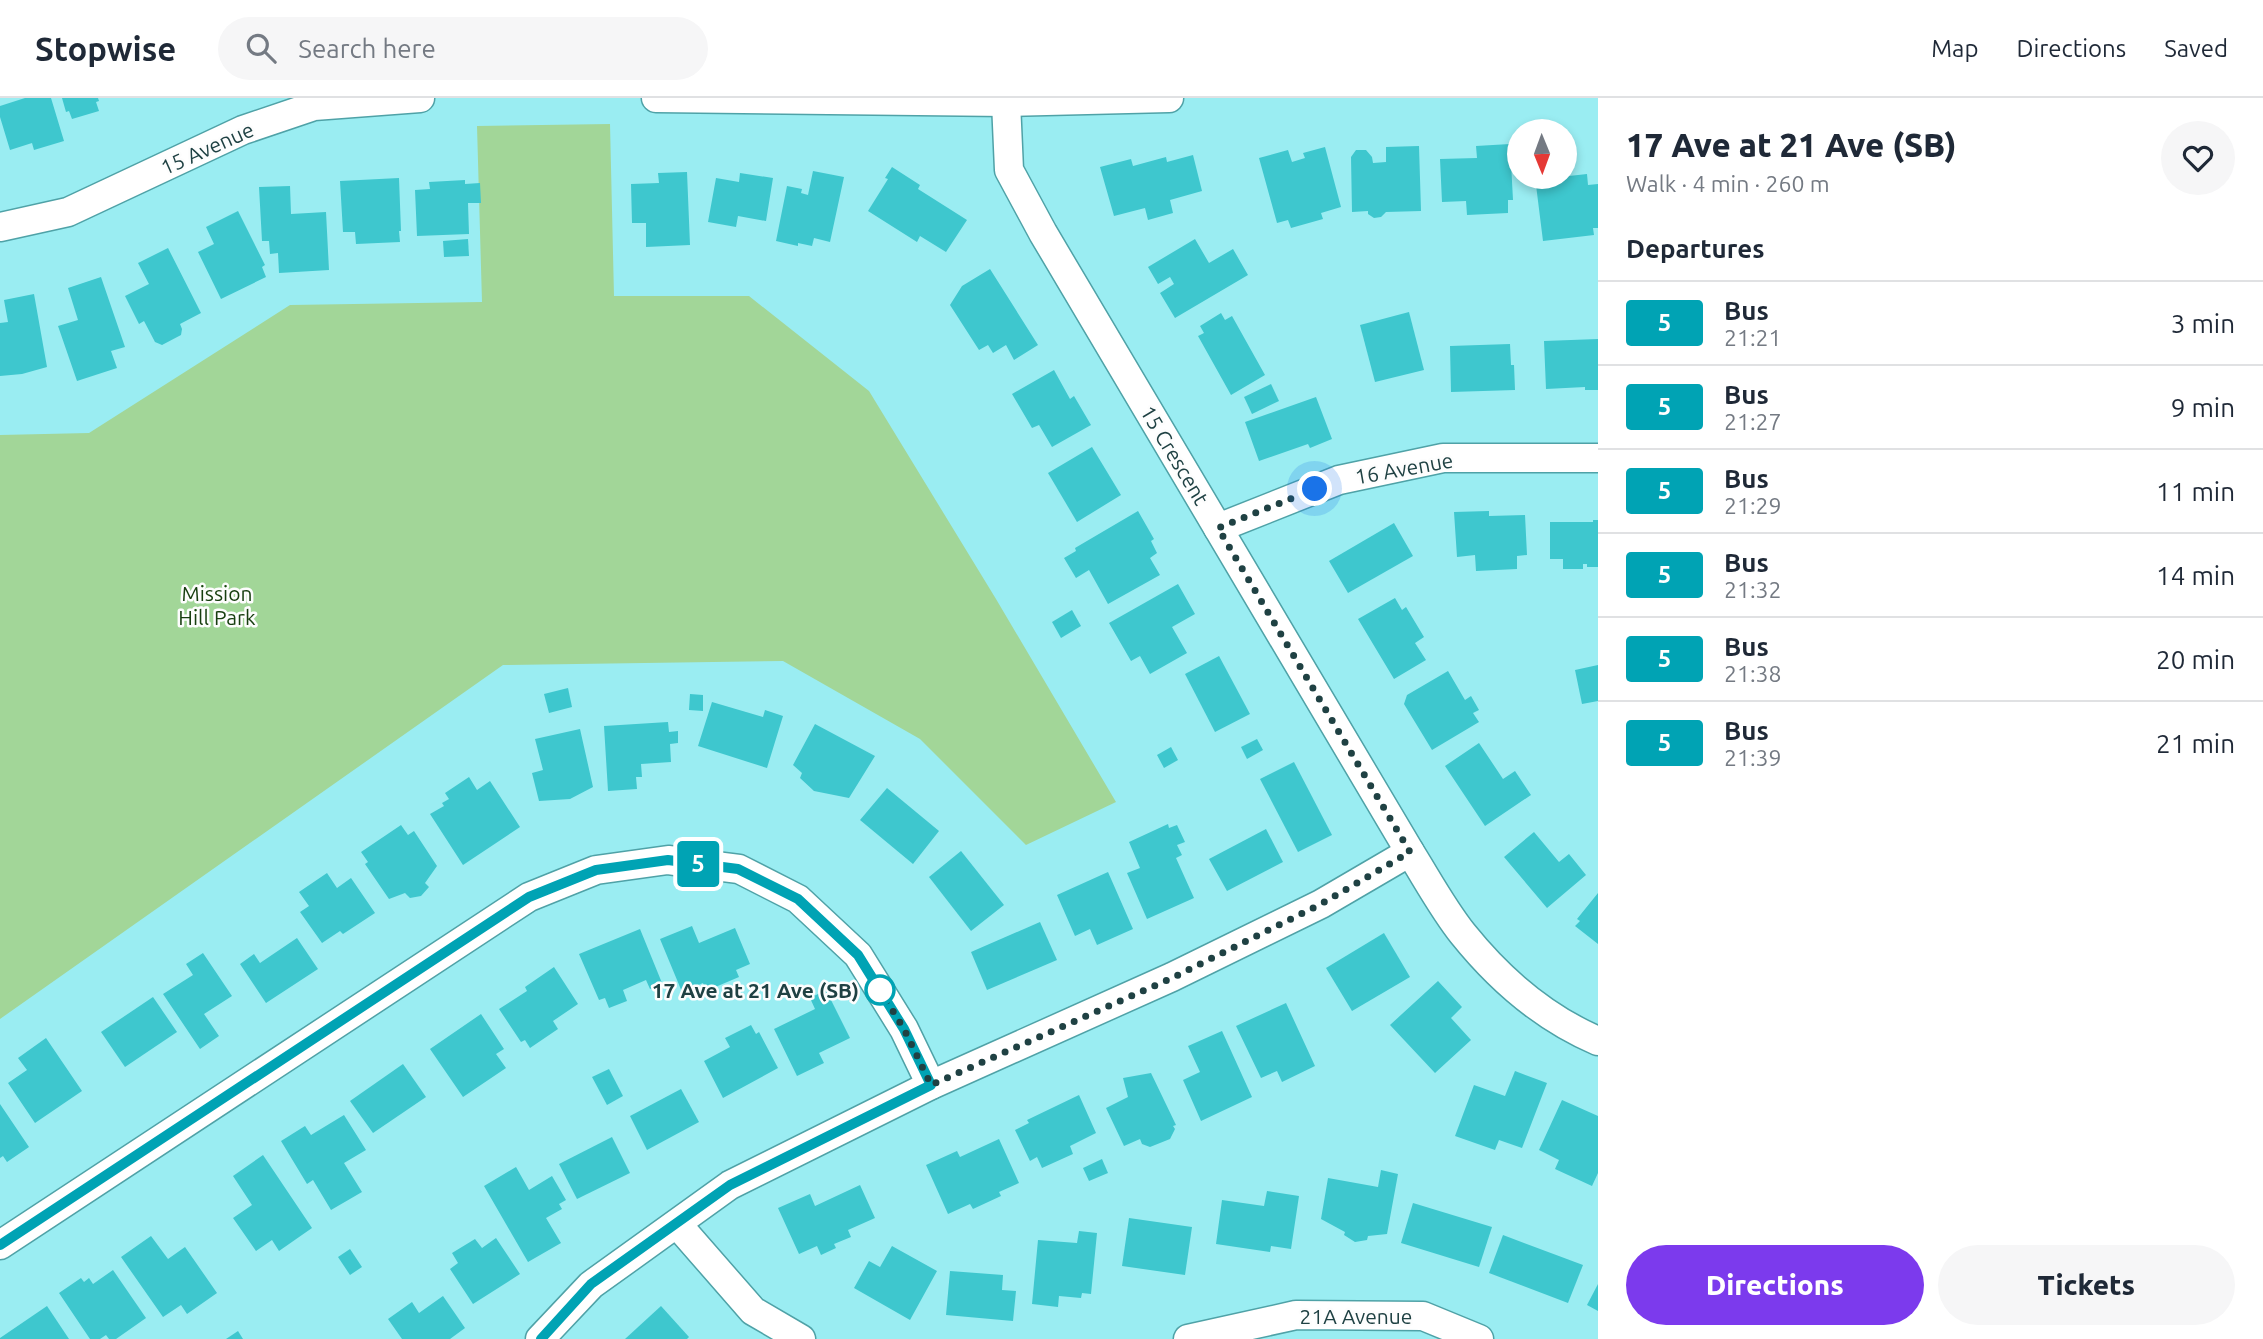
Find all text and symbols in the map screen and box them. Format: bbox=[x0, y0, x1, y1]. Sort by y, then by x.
search box bbox=[218, 17, 708, 80]
icon: search bbox=[242, 29, 280, 67]
text: Stopwise bbox=[35, 30, 176, 67]
text: Search here bbox=[298, 34, 436, 63]
text: Map bbox=[1931, 35, 1978, 62]
text: Directions bbox=[2016, 35, 2126, 62]
text: Saved bbox=[2164, 35, 2228, 62]
street label: 15 Avenue bbox=[157, 117, 257, 179]
north arrow bbox=[1507, 119, 1577, 189]
map controls bbox=[1507, 119, 1577, 189]
button: heart bbox=[2161, 121, 2235, 195]
text: 17 Ave at 21 Ave (SB) bbox=[1626, 126, 1957, 163]
text: Walk · 4 min · 260 m bbox=[1626, 171, 1830, 196]
text: Departures bbox=[1626, 234, 1764, 263]
text: Bus bbox=[1724, 296, 1769, 325]
text: 5 bbox=[1658, 309, 1671, 336]
text: 3 min bbox=[2171, 309, 2235, 338]
text: 21:21 bbox=[1724, 325, 1782, 350]
text: Bus bbox=[1724, 380, 1769, 409]
text: 5 bbox=[1658, 393, 1671, 420]
text: 9 min bbox=[2171, 393, 2235, 422]
street label: 15 Crescent bbox=[1136, 401, 1214, 509]
text: 21:27 bbox=[1724, 409, 1782, 434]
street label: 16 Avenue bbox=[1353, 448, 1455, 488]
text: Bus bbox=[1724, 464, 1769, 493]
your location bbox=[1297, 471, 1332, 506]
text: 5 bbox=[1658, 477, 1671, 504]
text: 11 min bbox=[2156, 477, 2235, 506]
text: 21:29 bbox=[1724, 493, 1782, 518]
text: Bus bbox=[1724, 548, 1769, 577]
text: 5 bbox=[1658, 561, 1671, 588]
text: 14 min bbox=[2156, 561, 2235, 590]
text: 21:32 bbox=[1724, 577, 1782, 602]
park label: Mission Hill Park bbox=[178, 581, 256, 629]
text: Bus bbox=[1724, 632, 1769, 661]
text: 5 bbox=[1658, 645, 1671, 672]
text: 20 min bbox=[2156, 645, 2235, 674]
text: 21:38 bbox=[1724, 661, 1782, 686]
text: Bus bbox=[1724, 716, 1769, 745]
text: 5 bbox=[1658, 729, 1671, 756]
text: 21 min bbox=[2156, 729, 2235, 758]
text: 21:39 bbox=[1724, 745, 1782, 770]
line badge: 5 bbox=[675, 841, 721, 887]
text: 5 bbox=[691, 850, 705, 877]
marker: 17 Ave at 21 Ave (SB) bbox=[865, 975, 895, 1005]
place label: 17 Ave at 21 Ave (SB) bbox=[652, 978, 859, 1002]
button: Directions bbox=[1626, 1245, 1924, 1325]
button: Tickets bbox=[1938, 1245, 2235, 1325]
street label: 21A Avenue bbox=[1300, 1304, 1412, 1328]

